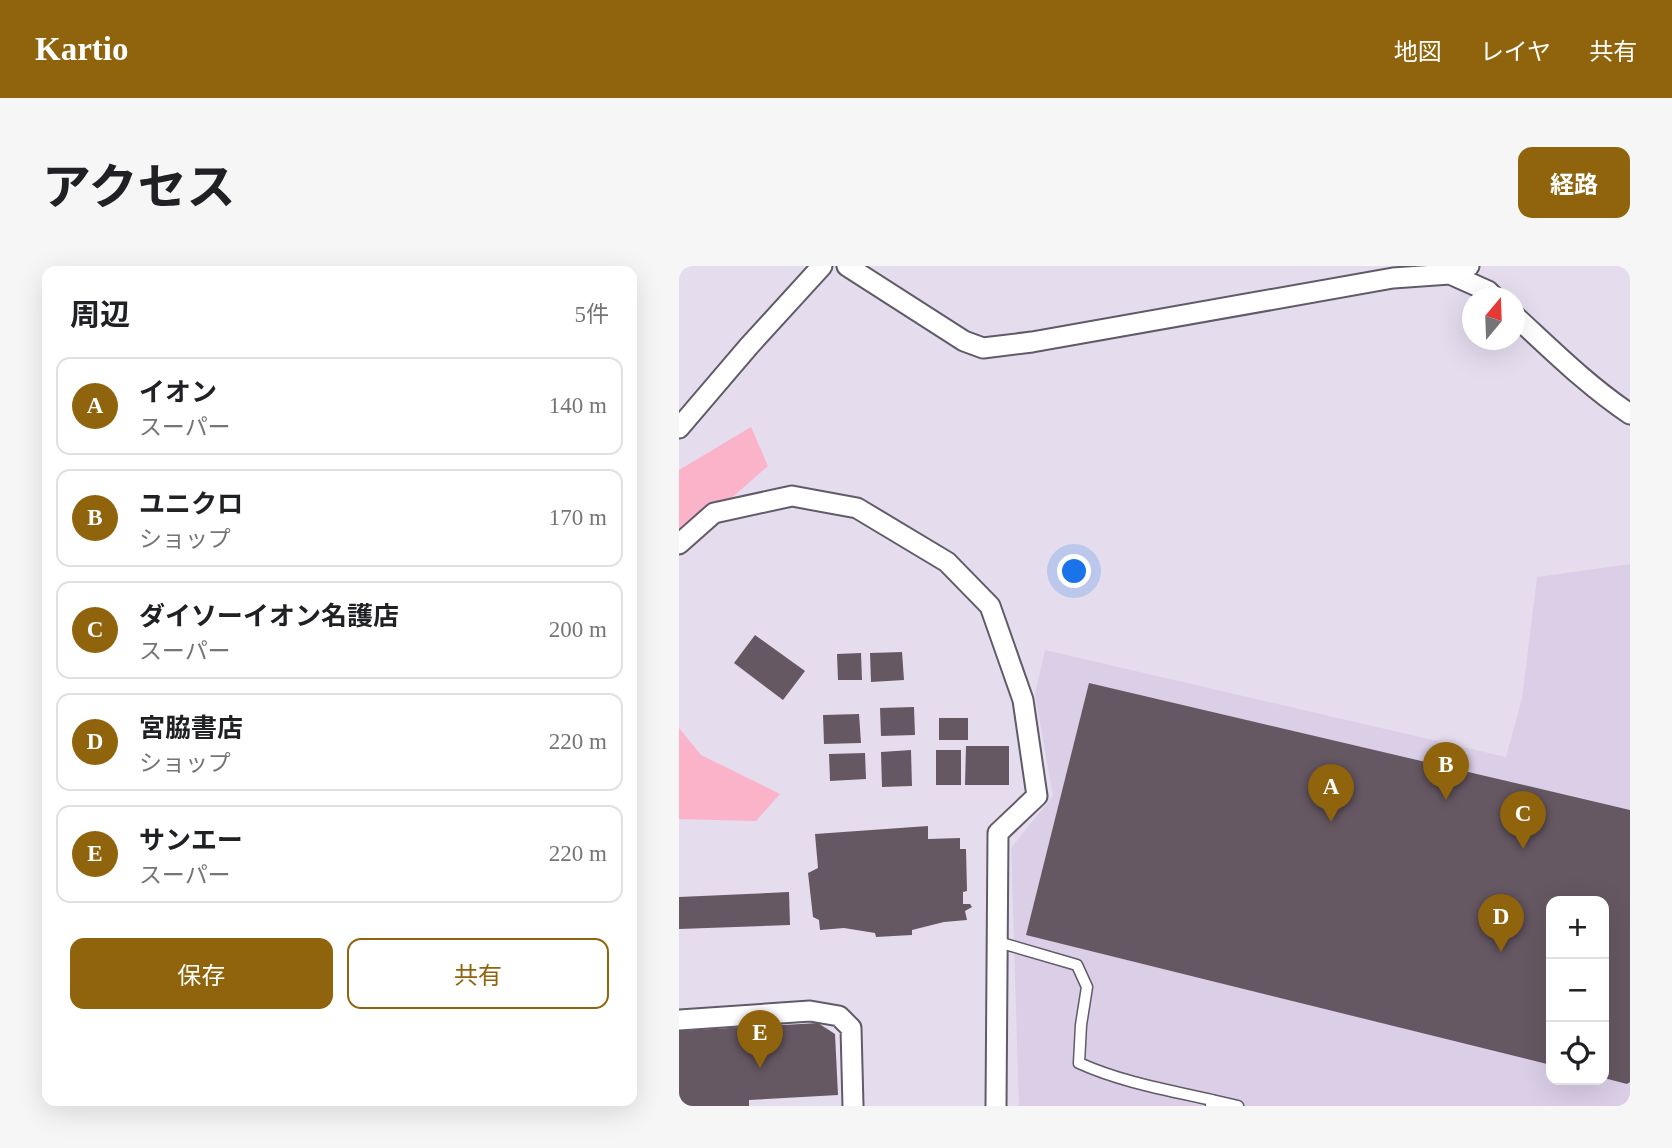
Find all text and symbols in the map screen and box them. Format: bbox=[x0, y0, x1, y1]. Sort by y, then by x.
text: Kartio bbox=[35, 31, 128, 67]
text: 地図 bbox=[1394, 39, 1442, 65]
text: レイヤ bbox=[1480, 39, 1551, 65]
text: 共有 bbox=[1589, 39, 1637, 65]
button: 経路 bbox=[1518, 147, 1630, 218]
text: アクセス bbox=[42, 160, 236, 215]
north arrow bbox=[1462, 287, 1525, 350]
text: 周辺 bbox=[70, 298, 130, 331]
text: 5件 bbox=[575, 302, 609, 327]
text: イオン bbox=[139, 378, 217, 407]
text: A bbox=[87, 393, 103, 418]
text: 140 m bbox=[549, 393, 607, 418]
text: スーパー bbox=[139, 415, 231, 440]
text: ユニクロ bbox=[139, 490, 243, 519]
text: B bbox=[87, 505, 103, 530]
text: 170 m bbox=[549, 505, 607, 530]
text: ショップ bbox=[139, 527, 231, 552]
your location bbox=[1057, 554, 1091, 588]
text: ダイソーイオン名護店 bbox=[139, 602, 399, 631]
text: C bbox=[87, 617, 103, 642]
text: 200 m bbox=[549, 617, 607, 642]
text: スーパー bbox=[139, 639, 231, 664]
text: 宮脇書店 bbox=[139, 714, 243, 743]
text: D bbox=[87, 729, 103, 754]
text: 220 m bbox=[549, 729, 607, 754]
pin: B bbox=[1423, 742, 1469, 800]
text: ショップ bbox=[139, 751, 231, 776]
pin: A bbox=[1308, 764, 1354, 822]
pin: C bbox=[1500, 791, 1546, 849]
text: サンエー bbox=[139, 826, 243, 855]
text: E bbox=[87, 841, 103, 866]
text: 220 m bbox=[549, 841, 607, 866]
text: スーパー bbox=[139, 863, 231, 888]
pin: D bbox=[1478, 894, 1524, 952]
map controls bbox=[1546, 896, 1609, 1085]
button: + bbox=[1546, 896, 1609, 959]
button: 保存 bbox=[70, 938, 333, 1009]
button: 共有 bbox=[347, 938, 609, 1009]
button: − bbox=[1546, 959, 1609, 1022]
pin: E bbox=[737, 1010, 783, 1068]
button: locate bbox=[1546, 1022, 1609, 1085]

